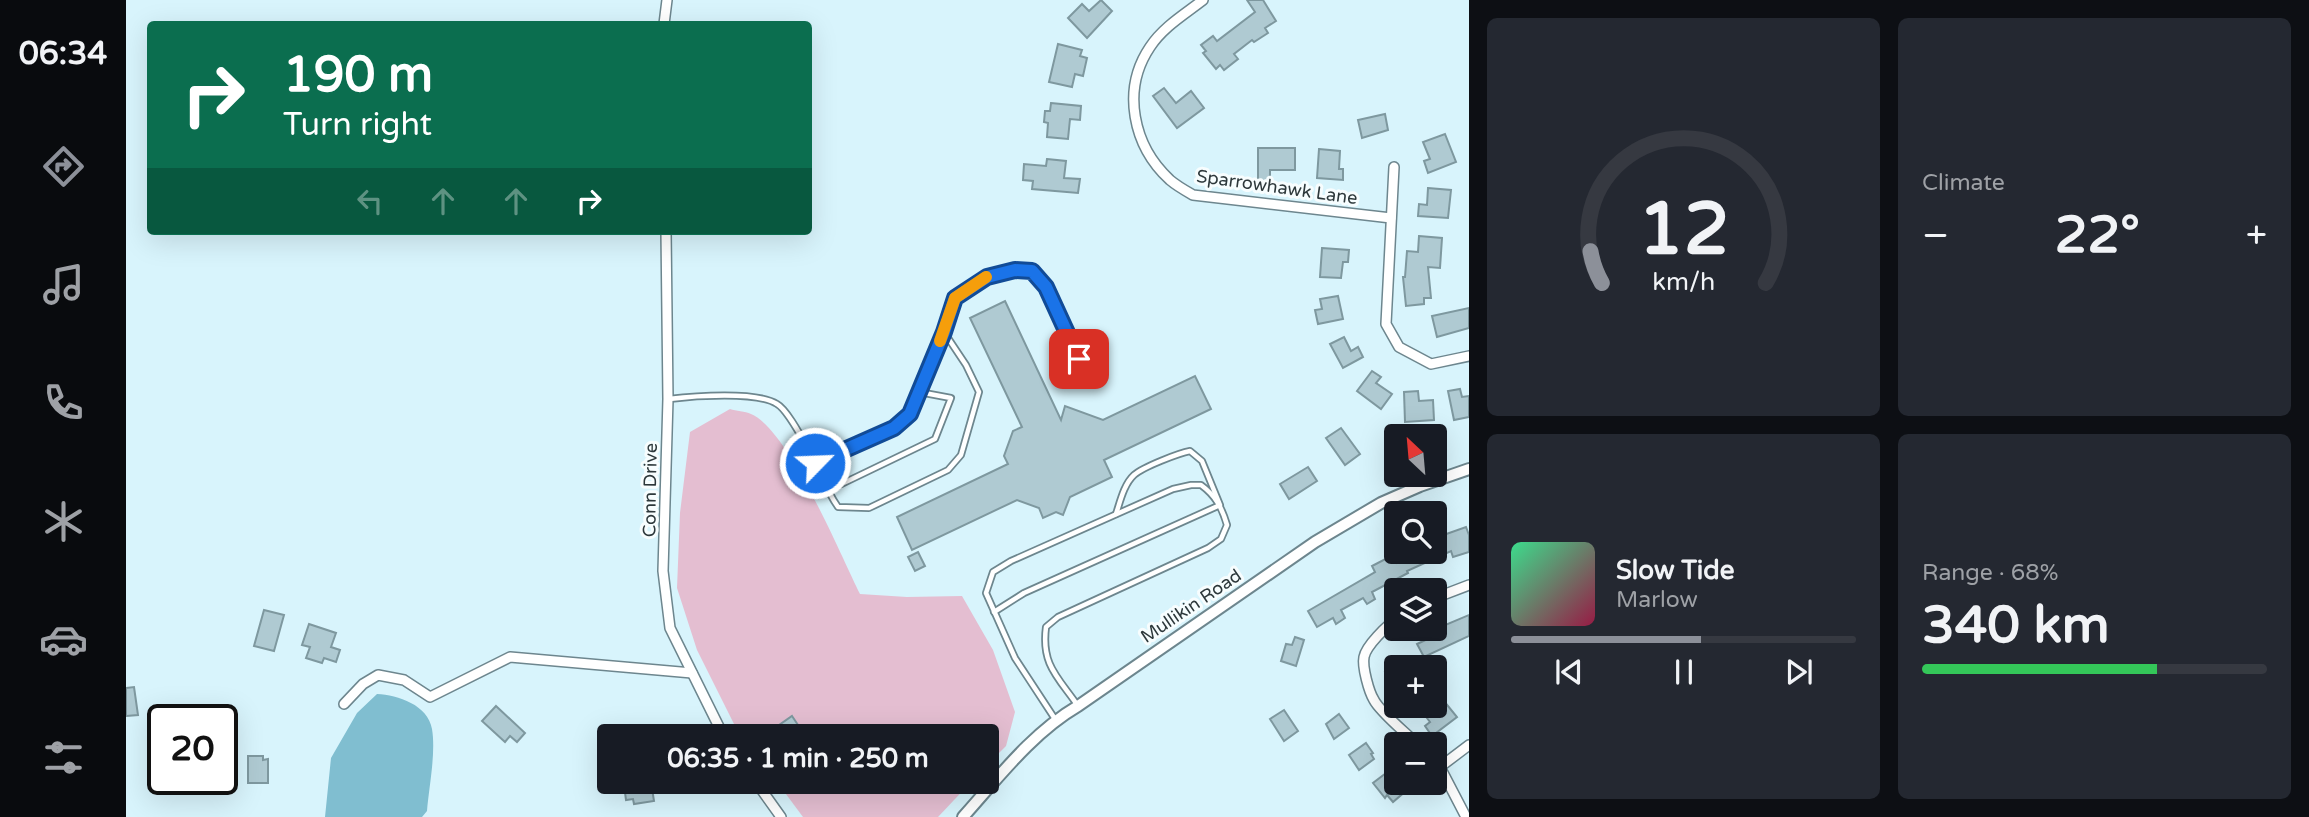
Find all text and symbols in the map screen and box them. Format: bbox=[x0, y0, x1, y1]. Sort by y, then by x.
text: 06:34 bbox=[19, 35, 107, 73]
text: 190 m bbox=[283, 46, 433, 105]
icon: right bbox=[168, 49, 259, 140]
text: Turn right bbox=[283, 106, 432, 144]
icon: directions bbox=[39, 142, 88, 191]
street label: Sparrowhawk Lane bbox=[1195, 165, 1359, 209]
text: Climate bbox=[1922, 169, 2005, 197]
icon: left bbox=[351, 182, 389, 220]
icon: ahead bbox=[424, 182, 462, 220]
icon: ahead bbox=[497, 182, 535, 220]
icon: right bbox=[570, 182, 608, 220]
text: 12 bbox=[1638, 186, 1729, 274]
text: 22° bbox=[2055, 204, 2140, 267]
text: − bbox=[1922, 213, 1949, 259]
text: + bbox=[2246, 213, 2267, 259]
icon: music bbox=[39, 260, 88, 309]
text: km/h bbox=[1652, 267, 1715, 297]
pin bbox=[1049, 329, 1109, 389]
icon: arrive bbox=[1060, 340, 1098, 378]
icon: phone bbox=[39, 378, 88, 427]
north arrow bbox=[1384, 424, 1447, 486]
map controls bbox=[1384, 424, 1447, 795]
position arrow bbox=[778, 426, 852, 500]
street label: Conn Drive bbox=[638, 443, 662, 537]
icon: climate bbox=[39, 497, 88, 546]
button: search bbox=[1384, 501, 1447, 564]
text: Slow Tide bbox=[1616, 555, 1734, 586]
text: Range · 68% bbox=[1922, 559, 2058, 587]
street label: Mullikin Road bbox=[1136, 564, 1246, 648]
button: layers bbox=[1384, 578, 1447, 641]
text: Marlow bbox=[1616, 586, 1698, 614]
text: 340 km bbox=[1922, 594, 2110, 657]
icon: car bbox=[39, 615, 88, 664]
icon: previous bbox=[1550, 653, 1588, 691]
icon: pause bbox=[1665, 653, 1703, 691]
icon: next bbox=[1780, 653, 1818, 691]
button: + bbox=[1384, 655, 1447, 718]
speed limit sign: 20 bbox=[147, 704, 238, 795]
button: − bbox=[1384, 732, 1447, 795]
icon: filters bbox=[39, 733, 88, 782]
text: 06:35 · 1 min · 250 m bbox=[667, 743, 929, 774]

